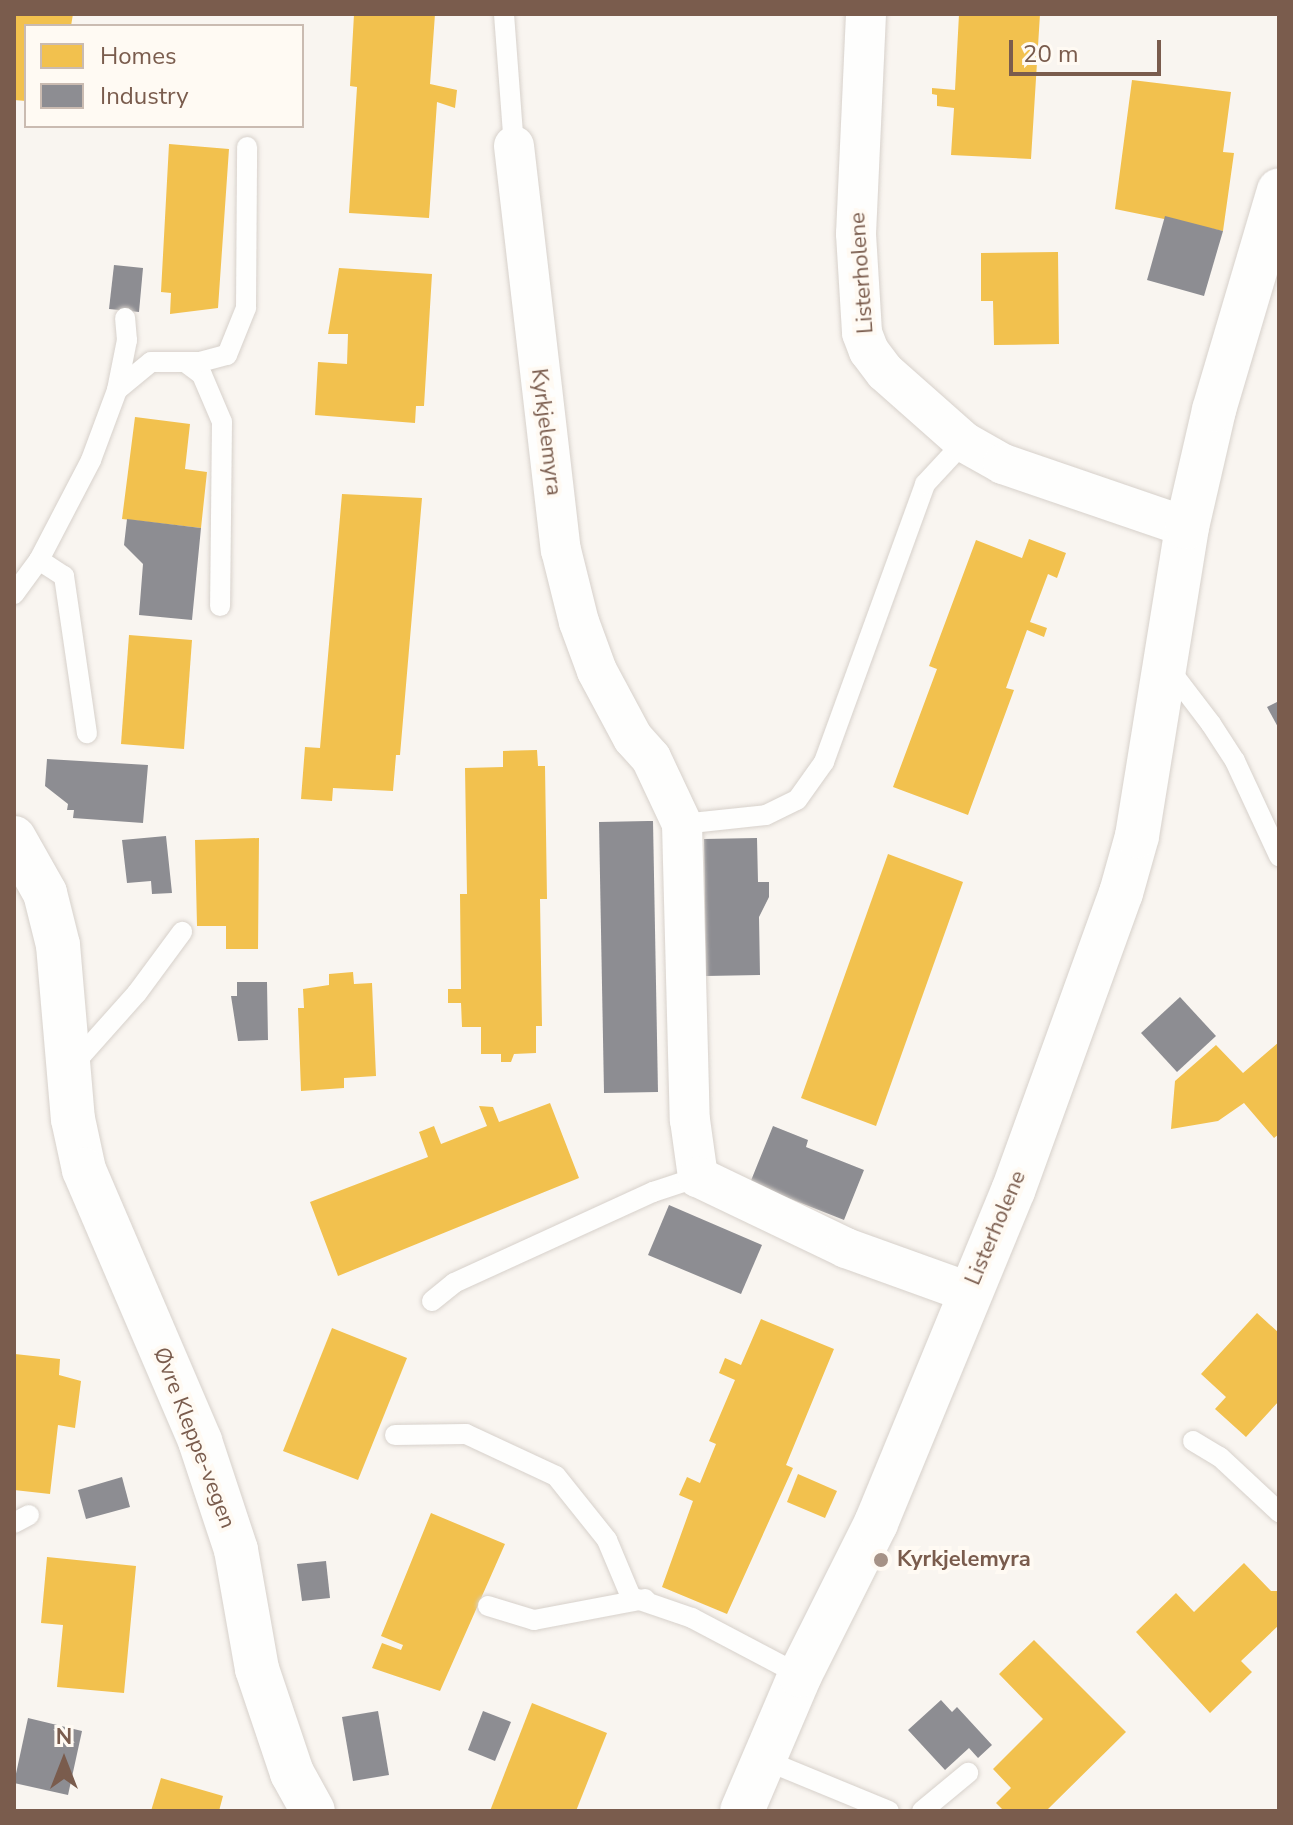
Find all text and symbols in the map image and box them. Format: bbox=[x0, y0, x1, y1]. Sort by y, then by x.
legend bbox=[24, 24, 304, 128]
scale bar bbox=[1013, 24, 1165, 74]
text: 20 m bbox=[1023, 38, 1079, 70]
text: Homes bbox=[100, 40, 176, 72]
text: Industry bbox=[100, 80, 189, 112]
street label: Listerholene bbox=[845, 211, 879, 335]
street label: Kyrkjelemyra bbox=[525, 367, 567, 497]
street label: Listerholene bbox=[960, 1167, 1032, 1289]
street label: Øvre Kleppe-vegen bbox=[147, 1344, 241, 1532]
place label: Kyrkjelemyra bbox=[897, 1547, 1031, 1573]
marker: Kyrkjelemyra bbox=[872, 1551, 890, 1569]
north arrow bbox=[24, 1721, 104, 1801]
text: N bbox=[56, 1722, 72, 1752]

